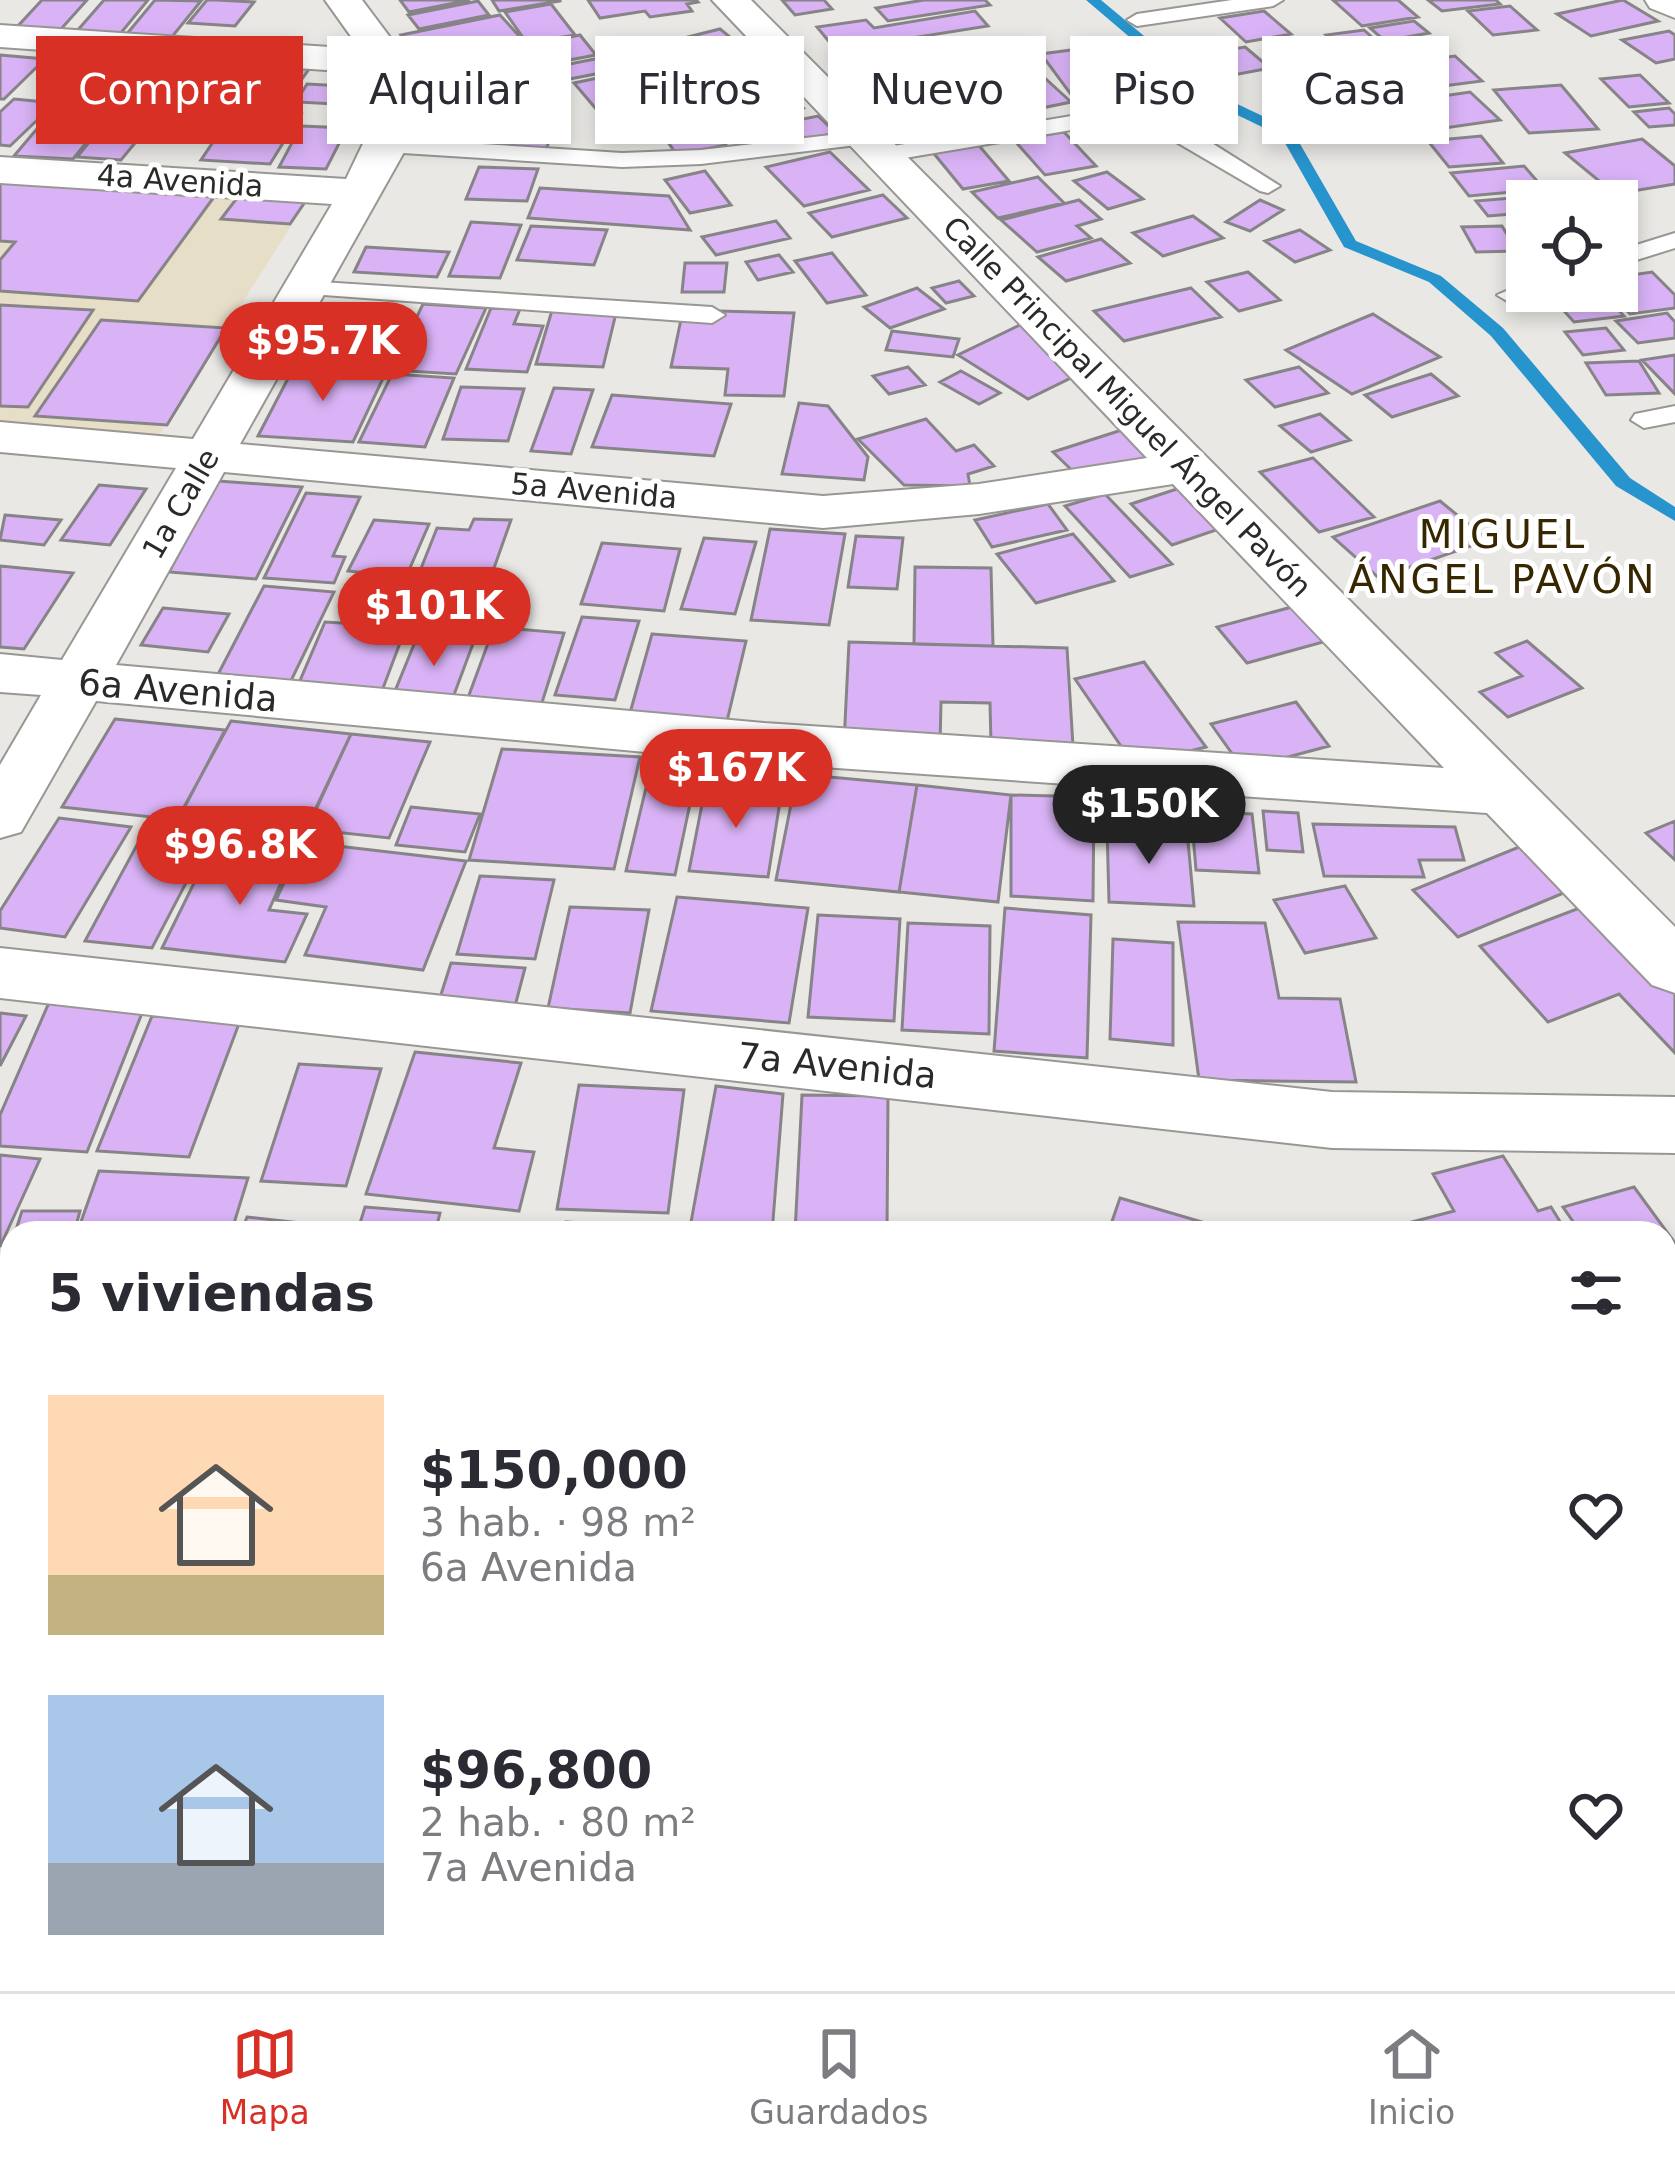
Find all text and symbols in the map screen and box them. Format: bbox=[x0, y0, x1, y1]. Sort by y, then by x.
chip: Comprar bbox=[36, 36, 303, 144]
chip: Alquilar bbox=[327, 36, 571, 144]
chip: Filtros bbox=[595, 36, 804, 144]
chip: Nuevo bbox=[828, 36, 1046, 144]
chip: Piso bbox=[1070, 36, 1238, 144]
chip: Casa bbox=[1262, 36, 1449, 144]
street label: 4a Avenida bbox=[96, 157, 264, 204]
map controls bbox=[1506, 180, 1638, 312]
button: locate bbox=[1506, 180, 1638, 312]
street label: Calle Principal Miguel Ángel Pavón bbox=[936, 209, 1319, 604]
pin: $95.7K bbox=[225, 302, 421, 404]
text: $95.7K bbox=[246, 318, 400, 363]
street label: 1a Calle bbox=[135, 442, 226, 565]
street label: 5a Avenida bbox=[509, 466, 679, 515]
district label: MIGUEL ÁNGEL PAVÓN bbox=[1349, 512, 1657, 602]
pin: $101K bbox=[350, 567, 518, 669]
text: $101K bbox=[365, 583, 503, 628]
street label: 6a Avenida bbox=[76, 661, 279, 720]
pin: $167K bbox=[652, 729, 820, 831]
text: $167K bbox=[667, 745, 805, 790]
pin: $150K bbox=[1065, 765, 1233, 867]
text: $150K bbox=[1080, 781, 1218, 826]
pin: $96.8K bbox=[142, 806, 338, 908]
text: $96.8K bbox=[163, 822, 317, 867]
street label: 7a Avenida bbox=[735, 1035, 939, 1096]
icon: filters bbox=[1563, 1260, 1629, 1326]
text: 5 viviendas bbox=[48, 1264, 375, 1323]
text: $150,000 bbox=[420, 1441, 688, 1500]
icon: home bbox=[144, 1443, 288, 1587]
icon: heart bbox=[1563, 1482, 1629, 1548]
text: 3 hab. · 98 m² bbox=[420, 1500, 696, 1545]
text: 6a Avenida bbox=[420, 1545, 637, 1590]
text: $96,800 bbox=[420, 1741, 652, 1800]
icon: home bbox=[144, 1743, 288, 1887]
icon: heart bbox=[1563, 1782, 1629, 1848]
text: 2 hab. · 80 m² bbox=[420, 1800, 696, 1845]
text: 7a Avenida bbox=[420, 1845, 637, 1890]
tab: Mapa bbox=[220, 2021, 310, 2132]
tab: Guardados bbox=[749, 2021, 928, 2132]
tab: Inicio bbox=[1368, 2021, 1455, 2132]

